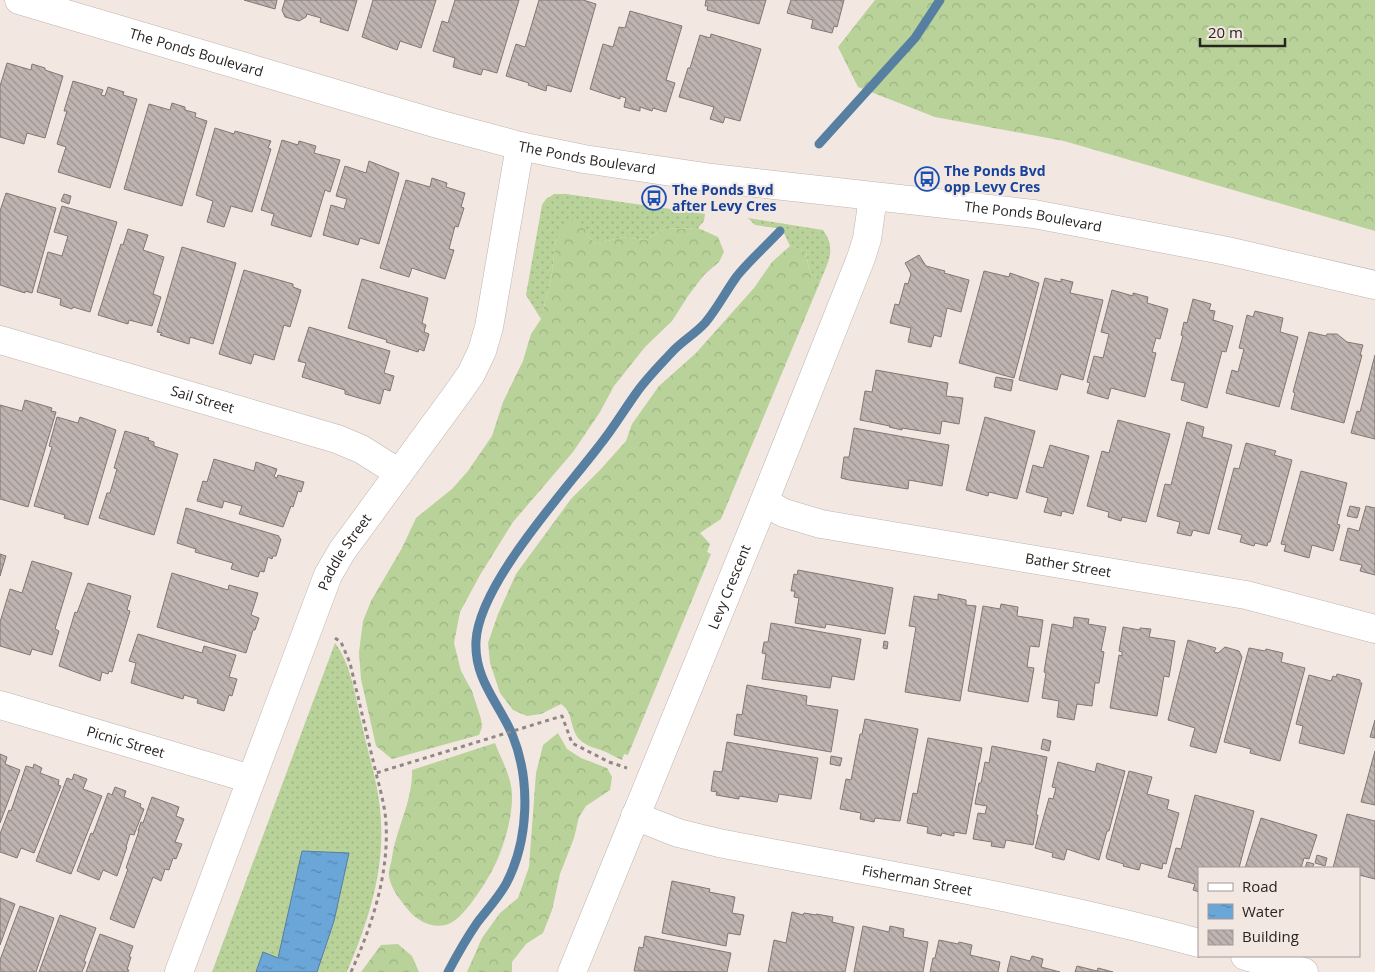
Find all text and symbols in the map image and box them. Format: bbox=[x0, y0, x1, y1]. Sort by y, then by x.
scale bar bbox=[1200, 15, 1285, 47]
text: 20 m bbox=[1208, 22, 1243, 42]
street label: The Ponds Boulevard bbox=[127, 23, 266, 81]
street label: The Ponds Boulevard bbox=[517, 136, 657, 179]
place label: The Ponds Bvd opp Levy Cres bbox=[944, 161, 1046, 196]
bus stop icon: The Ponds Bvd opp Levy Cres bbox=[914, 166, 940, 192]
place label: The Ponds Bvd after Levy Cres bbox=[672, 180, 777, 215]
bus stop icon: The Ponds Bvd after Levy Cres bbox=[641, 185, 667, 211]
street label: The Ponds Boulevard bbox=[963, 196, 1103, 236]
street label: Sail Street bbox=[169, 381, 237, 417]
street label: Paddle Street bbox=[313, 510, 375, 593]
street label: Levy Crescent bbox=[703, 541, 755, 632]
street label: Bather Street bbox=[1024, 548, 1113, 581]
street label: Picnic Street bbox=[85, 721, 167, 762]
street label: Fisherman Street bbox=[860, 860, 974, 900]
legend bbox=[1198, 867, 1360, 957]
text: Road bbox=[1242, 876, 1278, 896]
text: Water bbox=[1242, 901, 1284, 921]
text: Building bbox=[1242, 926, 1299, 946]

